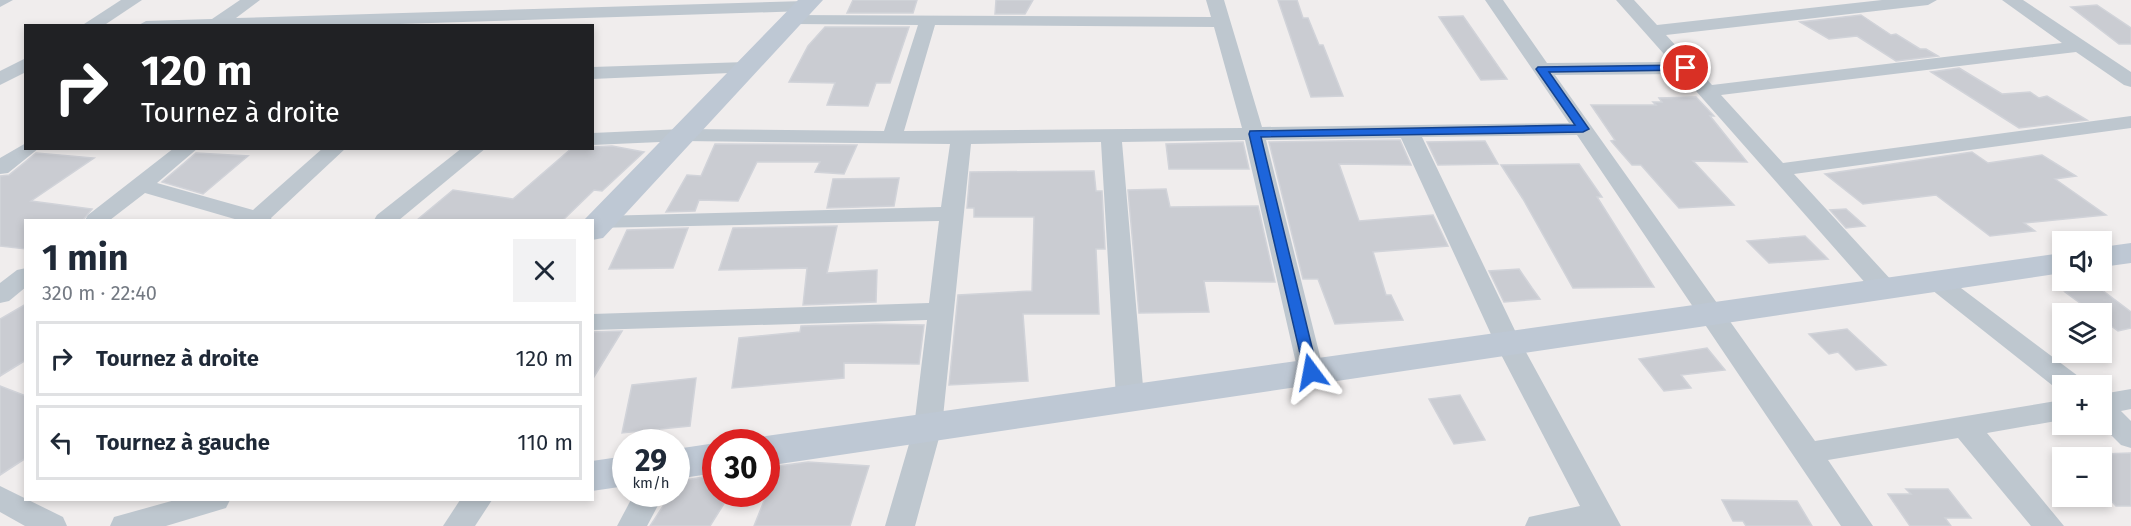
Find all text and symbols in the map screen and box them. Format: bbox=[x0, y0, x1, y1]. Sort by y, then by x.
pin bbox=[1660, 42, 1711, 93]
text: 120 m bbox=[141, 46, 252, 96]
icon: right bbox=[42, 48, 120, 126]
icon: arrive bbox=[1669, 51, 1702, 84]
text: Tournez à droite bbox=[141, 97, 340, 129]
map controls bbox=[2052, 231, 2112, 507]
button: sound bbox=[2052, 231, 2112, 291]
text: 1 min bbox=[42, 236, 129, 280]
button: close bbox=[513, 239, 576, 302]
text: 320 m · 22:40 bbox=[42, 281, 157, 305]
button: layers bbox=[2052, 303, 2112, 363]
position arrow bbox=[1279, 340, 1343, 404]
icon: right bbox=[45, 342, 78, 375]
text: Tournez à droite bbox=[96, 345, 259, 372]
text: 120 m bbox=[516, 345, 573, 372]
button: + bbox=[2052, 375, 2112, 435]
icon: left bbox=[45, 426, 78, 459]
text: Tournez à gauche bbox=[96, 429, 270, 456]
text: 110 m bbox=[517, 429, 573, 456]
speed limit sign: 30 bbox=[702, 429, 780, 507]
text: 29 bbox=[635, 443, 667, 479]
button: − bbox=[2052, 447, 2112, 507]
text: km/h bbox=[632, 474, 670, 492]

